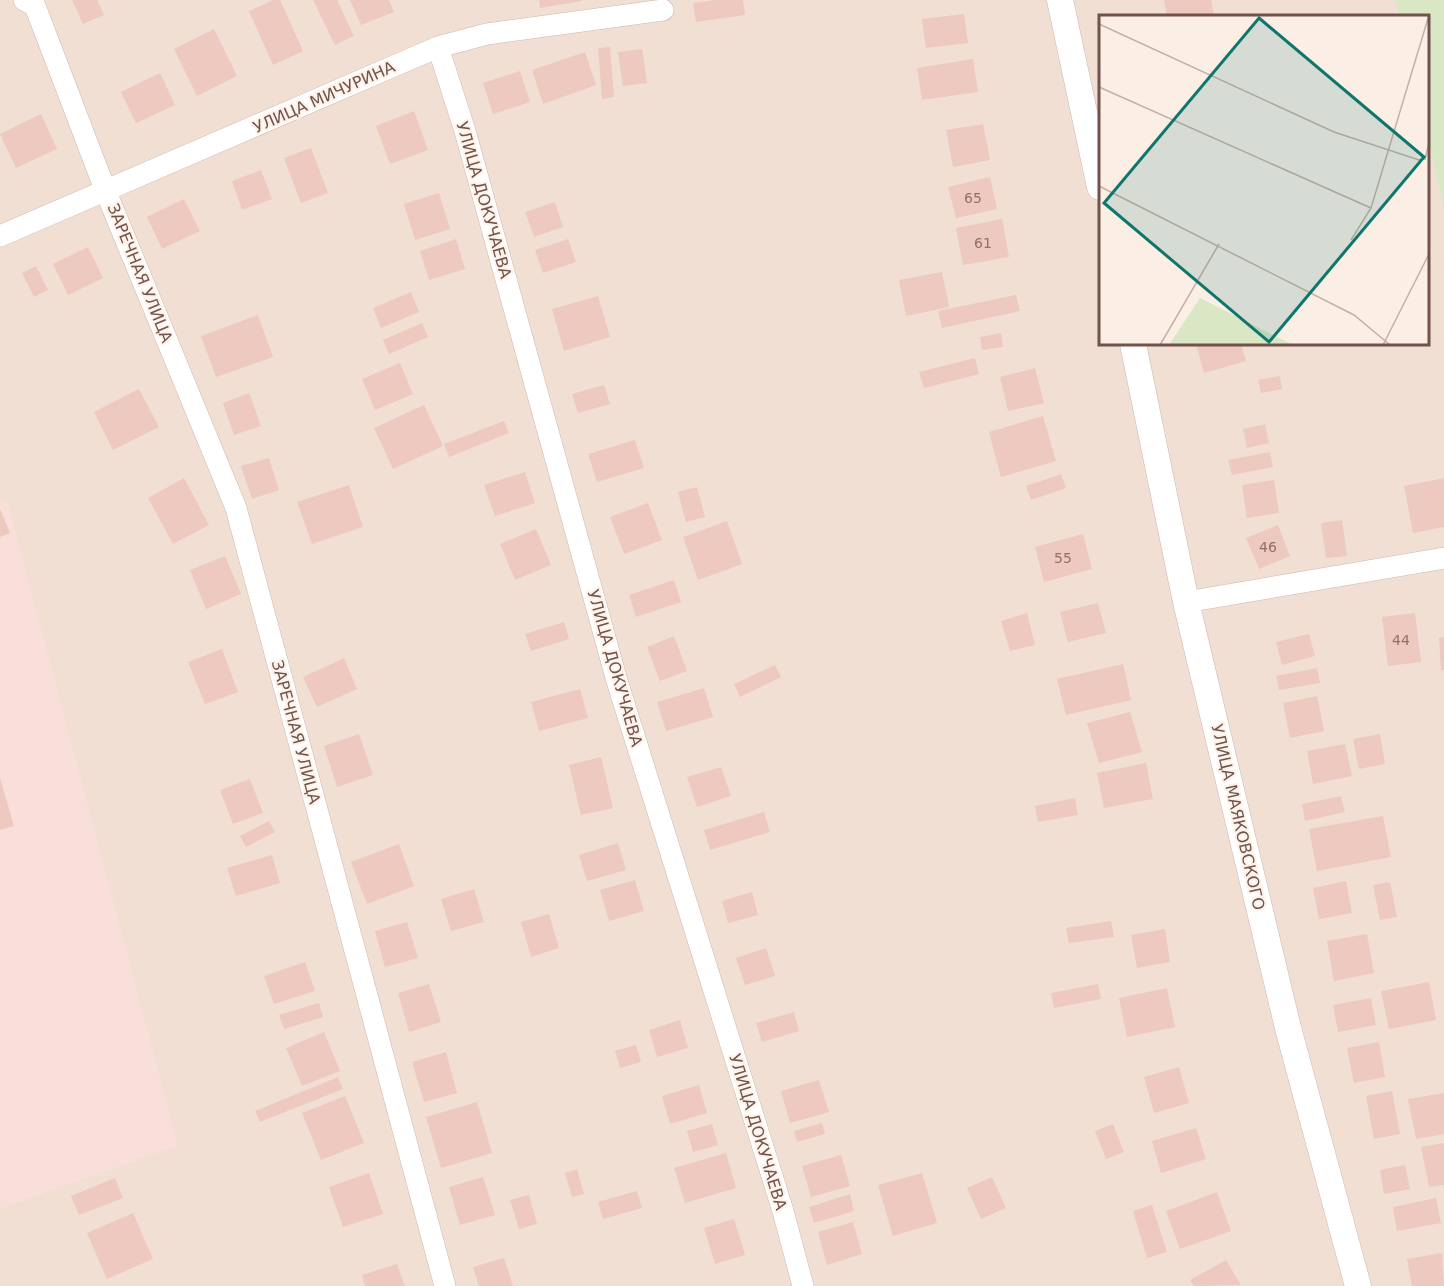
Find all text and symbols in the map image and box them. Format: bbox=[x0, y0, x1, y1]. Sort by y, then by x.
inset map bbox=[1099, 15, 1429, 345]
street label: УЛИЦА МИЧУРИНА bbox=[250, 57, 398, 137]
street label: УЛИЦА ДОКУЧАЕВА bbox=[452, 119, 516, 281]
house number: 65 bbox=[964, 190, 982, 206]
street label: ЗАРЕЧНАЯ УЛИЦА bbox=[103, 201, 177, 345]
house number: 61 bbox=[974, 235, 992, 251]
house number: 46 bbox=[1259, 539, 1277, 555]
house number: 55 bbox=[1054, 550, 1072, 566]
street label: УЛИЦА ДОКУЧАЕВА bbox=[583, 587, 647, 749]
house number: 44 bbox=[1392, 632, 1410, 648]
street label: ЗАРЕЧНАЯ УЛИЦА bbox=[268, 658, 324, 806]
street label: УЛИЦА МАЯКОВСКОГО bbox=[1207, 722, 1269, 912]
street label: УЛИЦА ДОКУЧАЕВА bbox=[725, 1052, 791, 1212]

